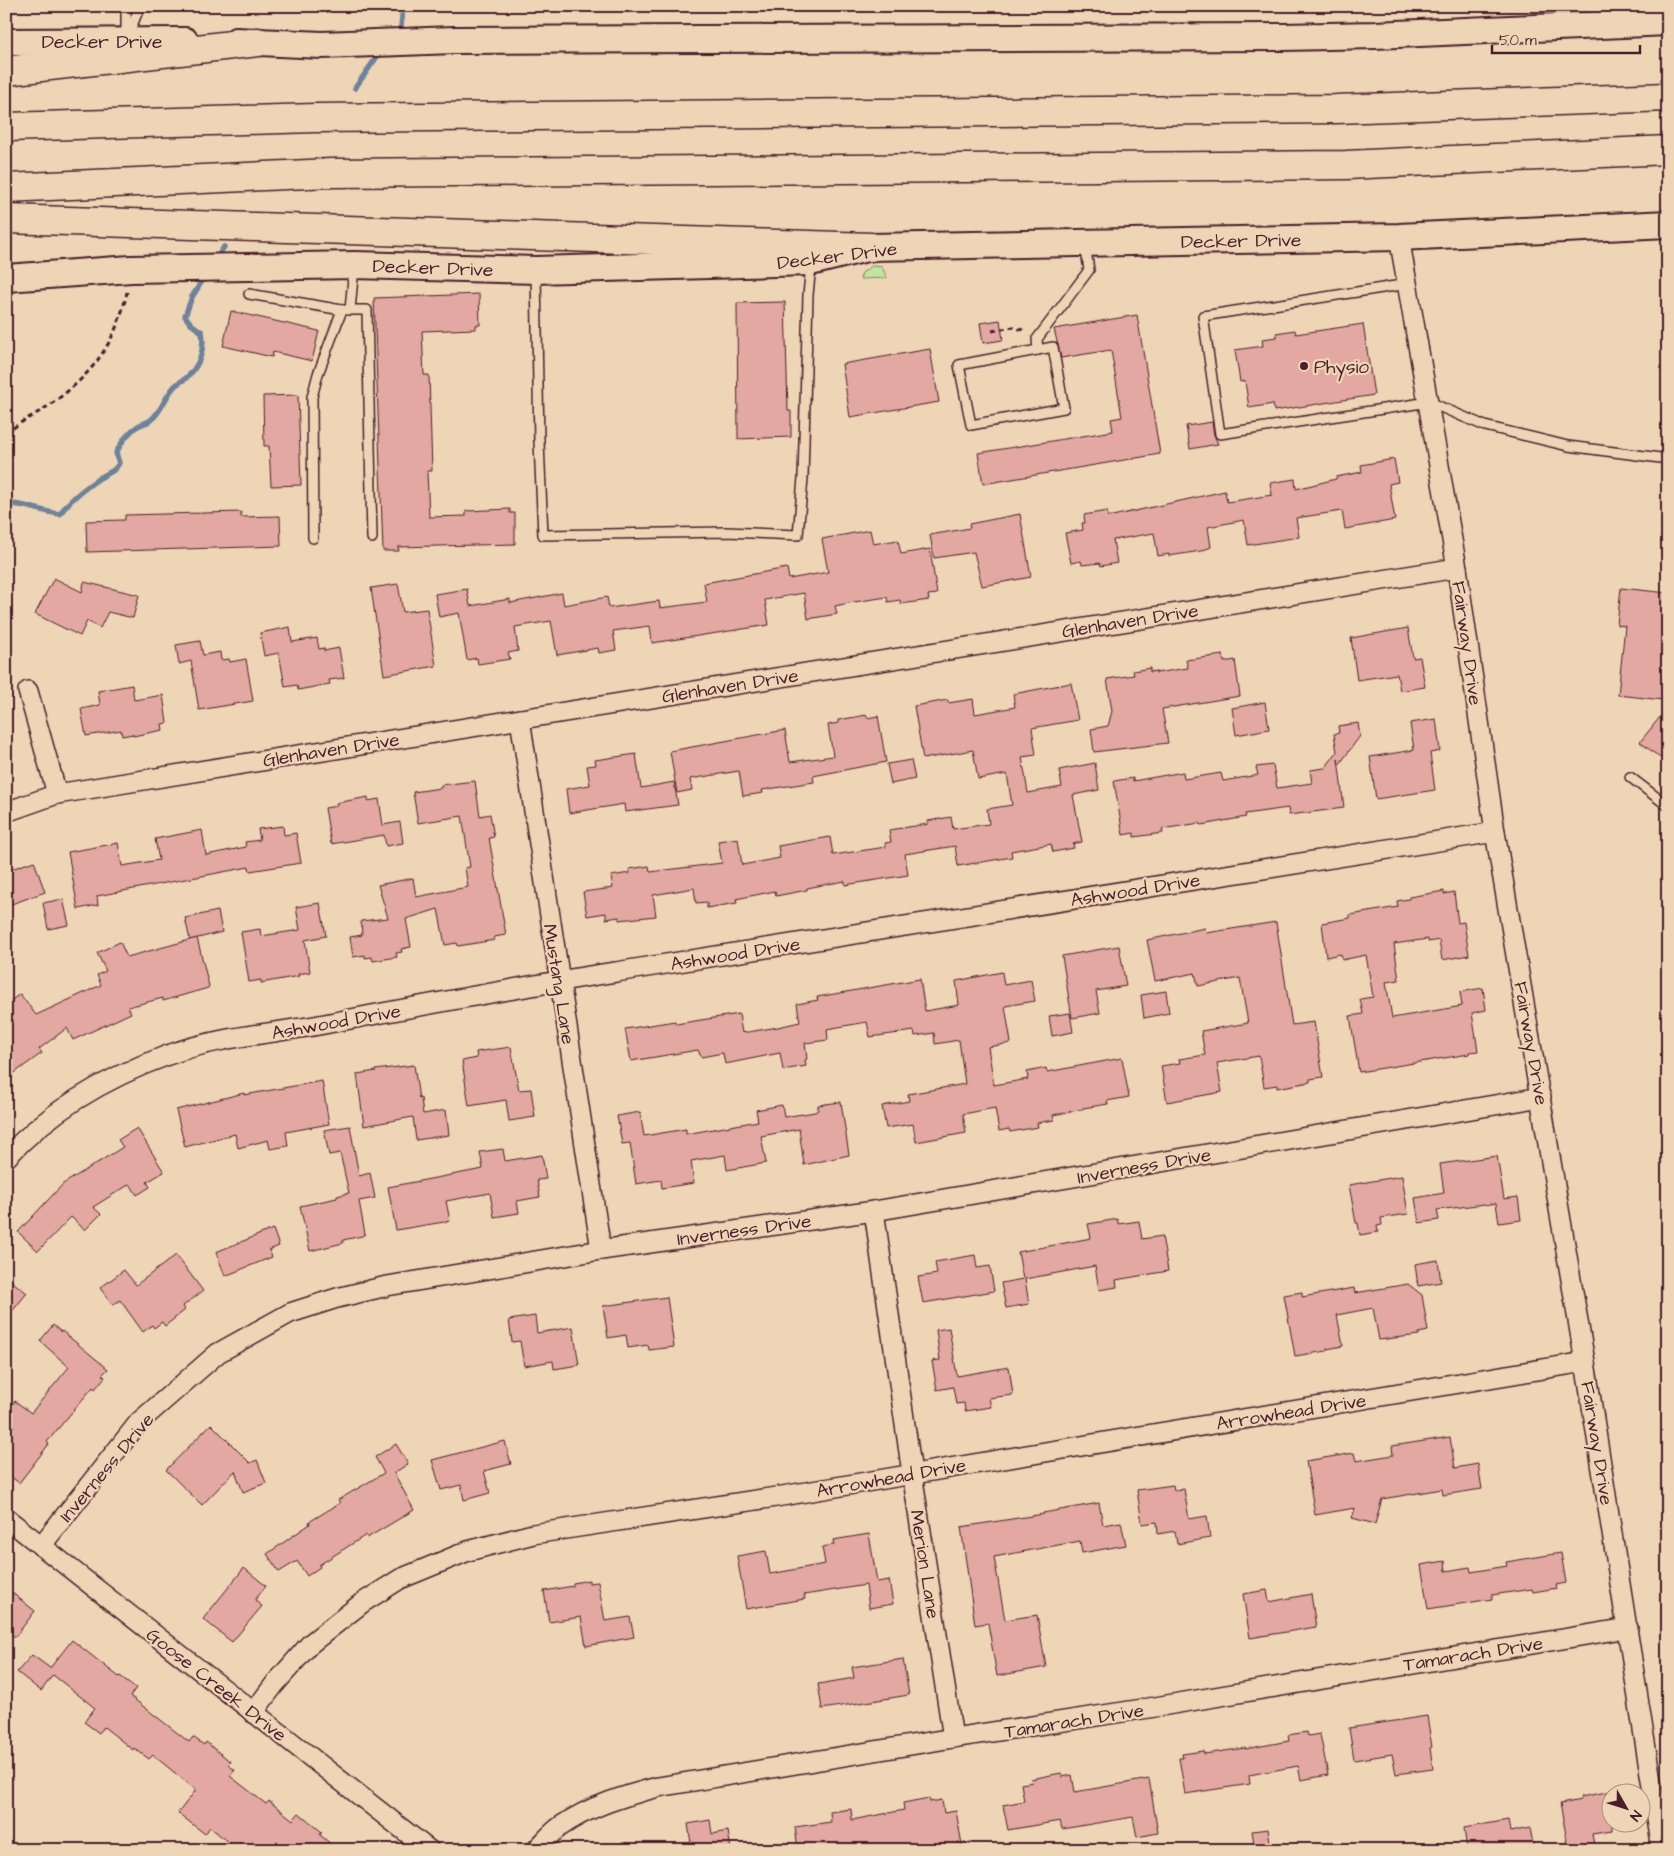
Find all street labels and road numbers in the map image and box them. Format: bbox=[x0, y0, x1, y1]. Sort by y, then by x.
street label: Decker Drive bbox=[42, 29, 162, 56]
street label: Decker Drive bbox=[1181, 227, 1301, 256]
street label: Decker Drive bbox=[776, 236, 899, 277]
street label: Decker Drive bbox=[372, 253, 494, 284]
street label: Fairway Drive bbox=[1443, 579, 1489, 707]
street label: Glenhaven Drive bbox=[1060, 597, 1201, 646]
street label: Glenhaven Drive bbox=[660, 662, 801, 711]
street label: Glenhaven Drive bbox=[261, 726, 402, 775]
street label: Ashwood Drive bbox=[1068, 867, 1202, 914]
street label: Mustang Lane bbox=[535, 922, 581, 1047]
street label: Ashwood Drive bbox=[668, 931, 802, 978]
street label: Fairway Drive bbox=[1505, 979, 1555, 1107]
street label: Ashwood Drive bbox=[269, 998, 403, 1047]
street label: Inverness Drive bbox=[1075, 1141, 1213, 1192]
street label: Inverness Drive bbox=[675, 1208, 813, 1253]
street label: Fairway Drive bbox=[1572, 1379, 1620, 1507]
street label: Arrowhead Drive bbox=[1214, 1387, 1368, 1438]
street label: Inverness Drive bbox=[53, 1407, 161, 1528]
street label: Arrowhead Drive bbox=[814, 1452, 968, 1505]
street label: Merion Lane bbox=[903, 1508, 946, 1621]
street label: Goose Creek Drive bbox=[140, 1622, 292, 1749]
street label: Tamarach Drive bbox=[1402, 1630, 1545, 1679]
street label: Tamarach Drive bbox=[1003, 1697, 1146, 1746]

